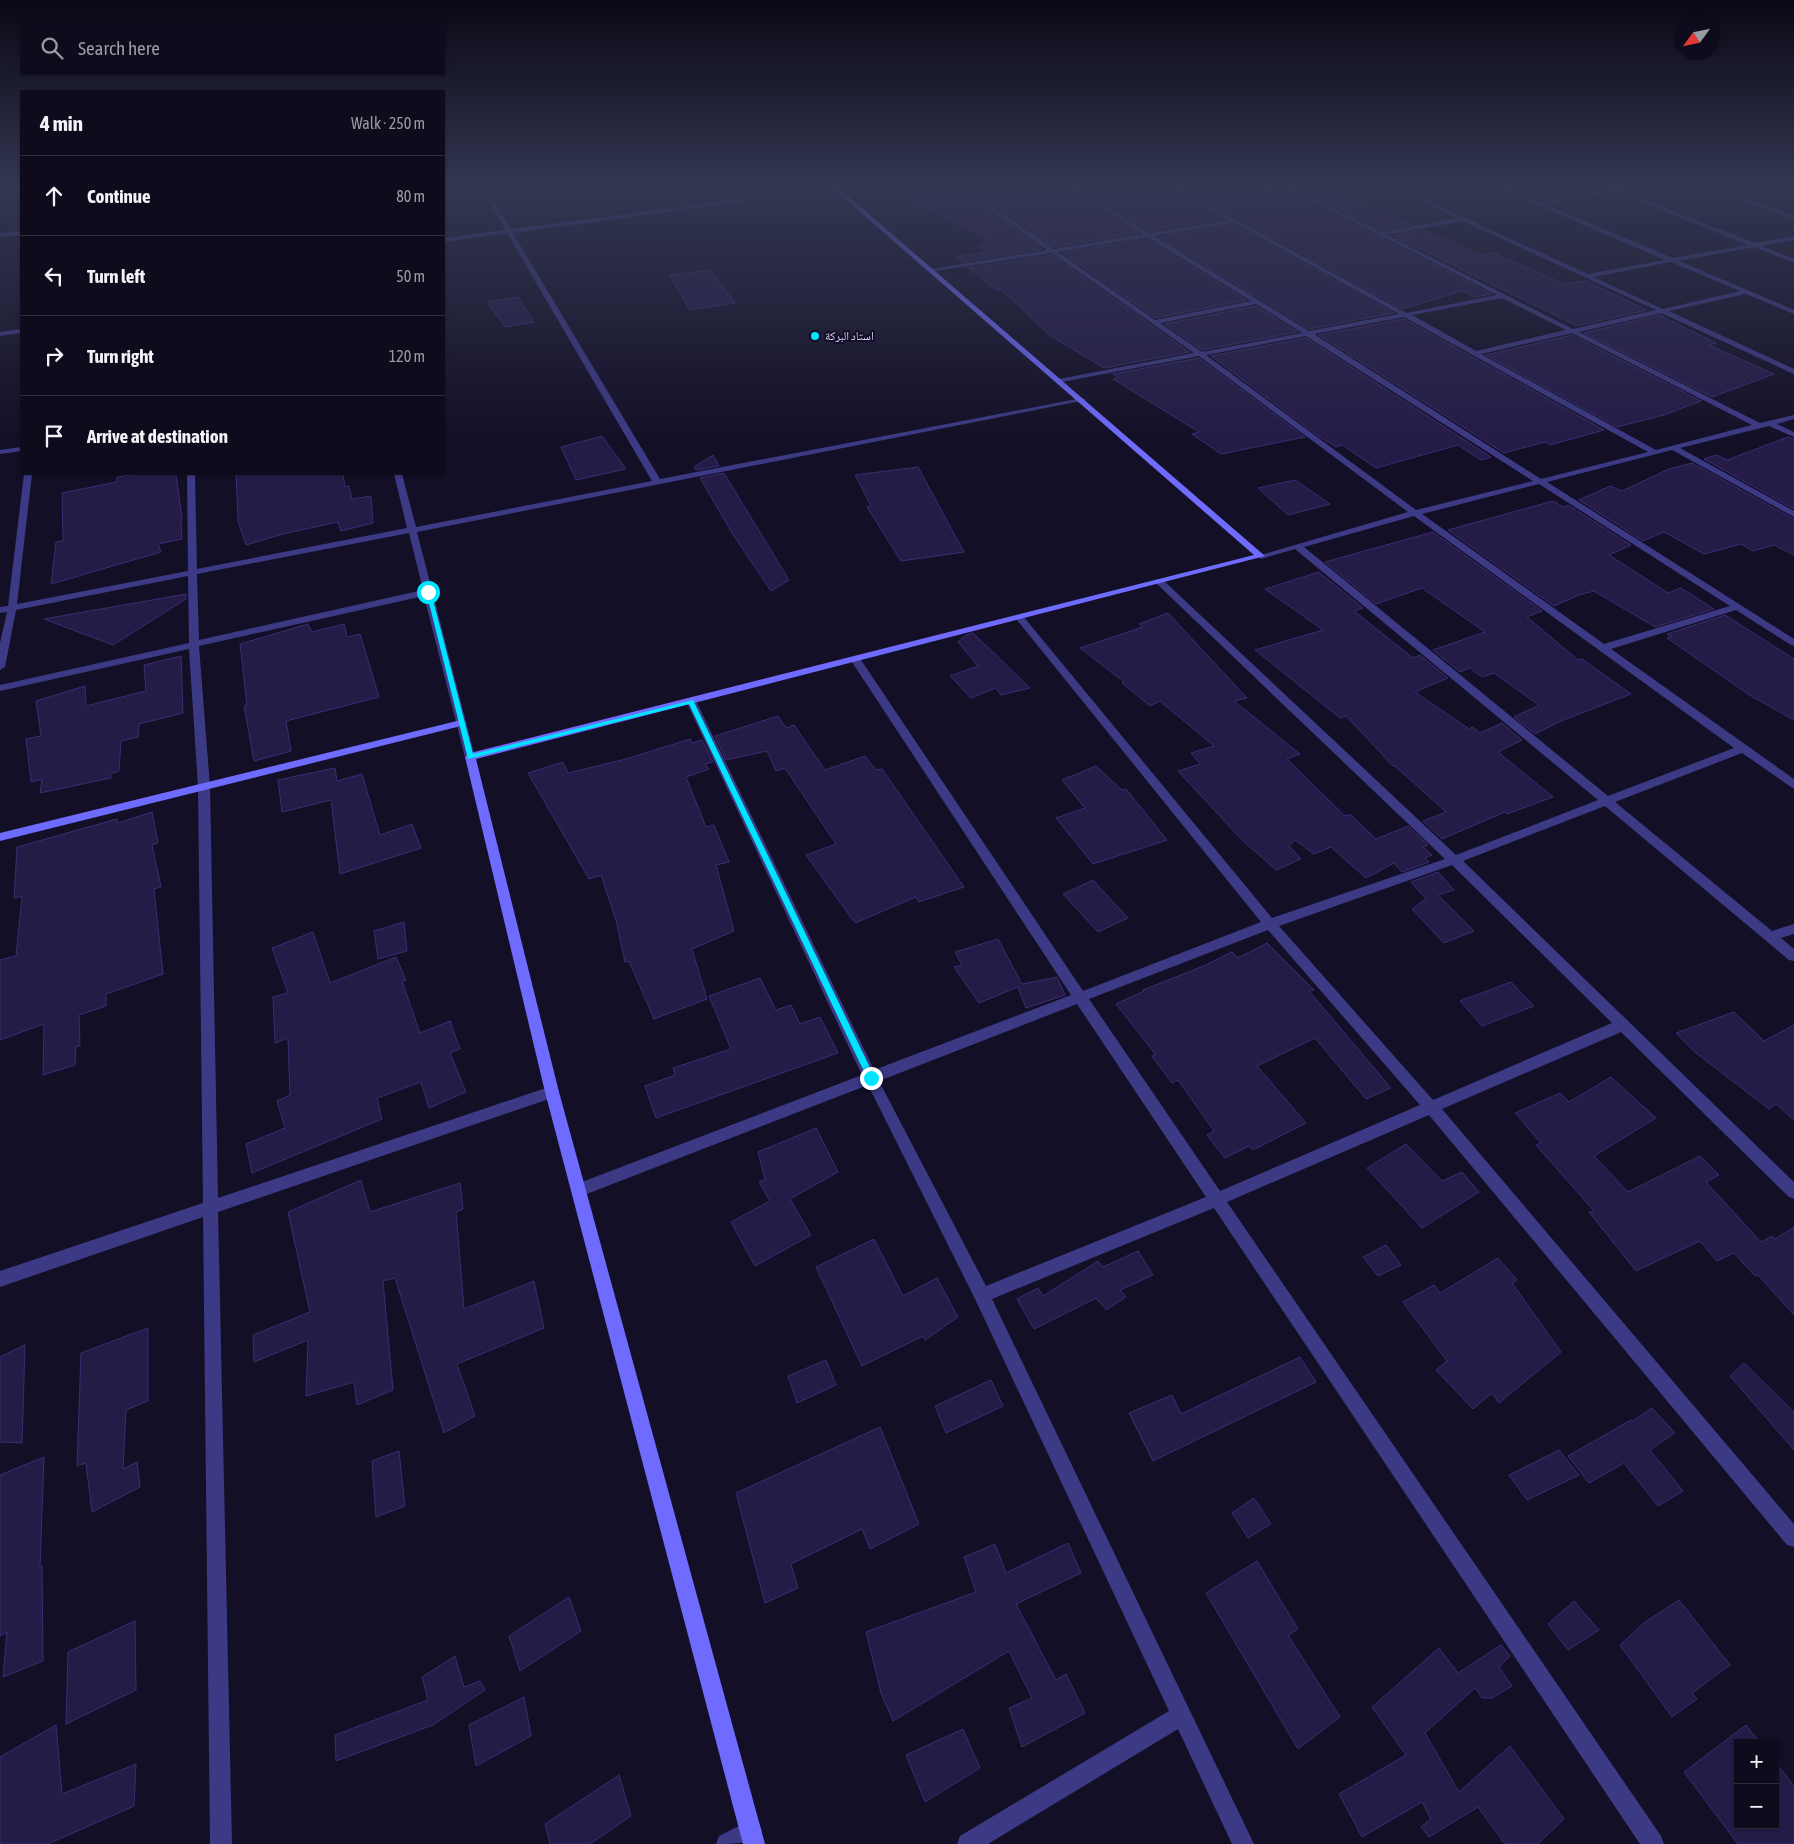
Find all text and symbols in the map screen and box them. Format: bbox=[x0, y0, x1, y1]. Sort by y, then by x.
north arrow bbox=[1674, 15, 1719, 60]
search box bbox=[20, 20, 445, 75]
icon: search bbox=[38, 34, 66, 62]
text: Search here bbox=[78, 37, 160, 59]
text: 4 min bbox=[40, 111, 83, 135]
text: Walk · 250 m bbox=[351, 114, 425, 132]
icon: ahead bbox=[40, 182, 68, 210]
text: Continue bbox=[87, 185, 151, 207]
text: 80 m bbox=[396, 187, 425, 205]
icon: left bbox=[40, 262, 68, 290]
text: Turn left bbox=[87, 265, 145, 287]
text: 50 m bbox=[396, 267, 425, 285]
place label: استاد البركة bbox=[825, 329, 874, 343]
marker: استاد البركة bbox=[809, 330, 821, 342]
icon: right bbox=[40, 342, 68, 370]
text: Turn right bbox=[87, 345, 154, 367]
text: 120 m bbox=[389, 347, 425, 365]
icon: arrive bbox=[40, 422, 68, 450]
text: Arrive at destination bbox=[87, 425, 228, 447]
route start bbox=[417, 581, 440, 604]
route end bbox=[860, 1067, 883, 1090]
map controls bbox=[1734, 1739, 1779, 1829]
button: + bbox=[1734, 1739, 1779, 1784]
button: − bbox=[1734, 1784, 1779, 1829]

